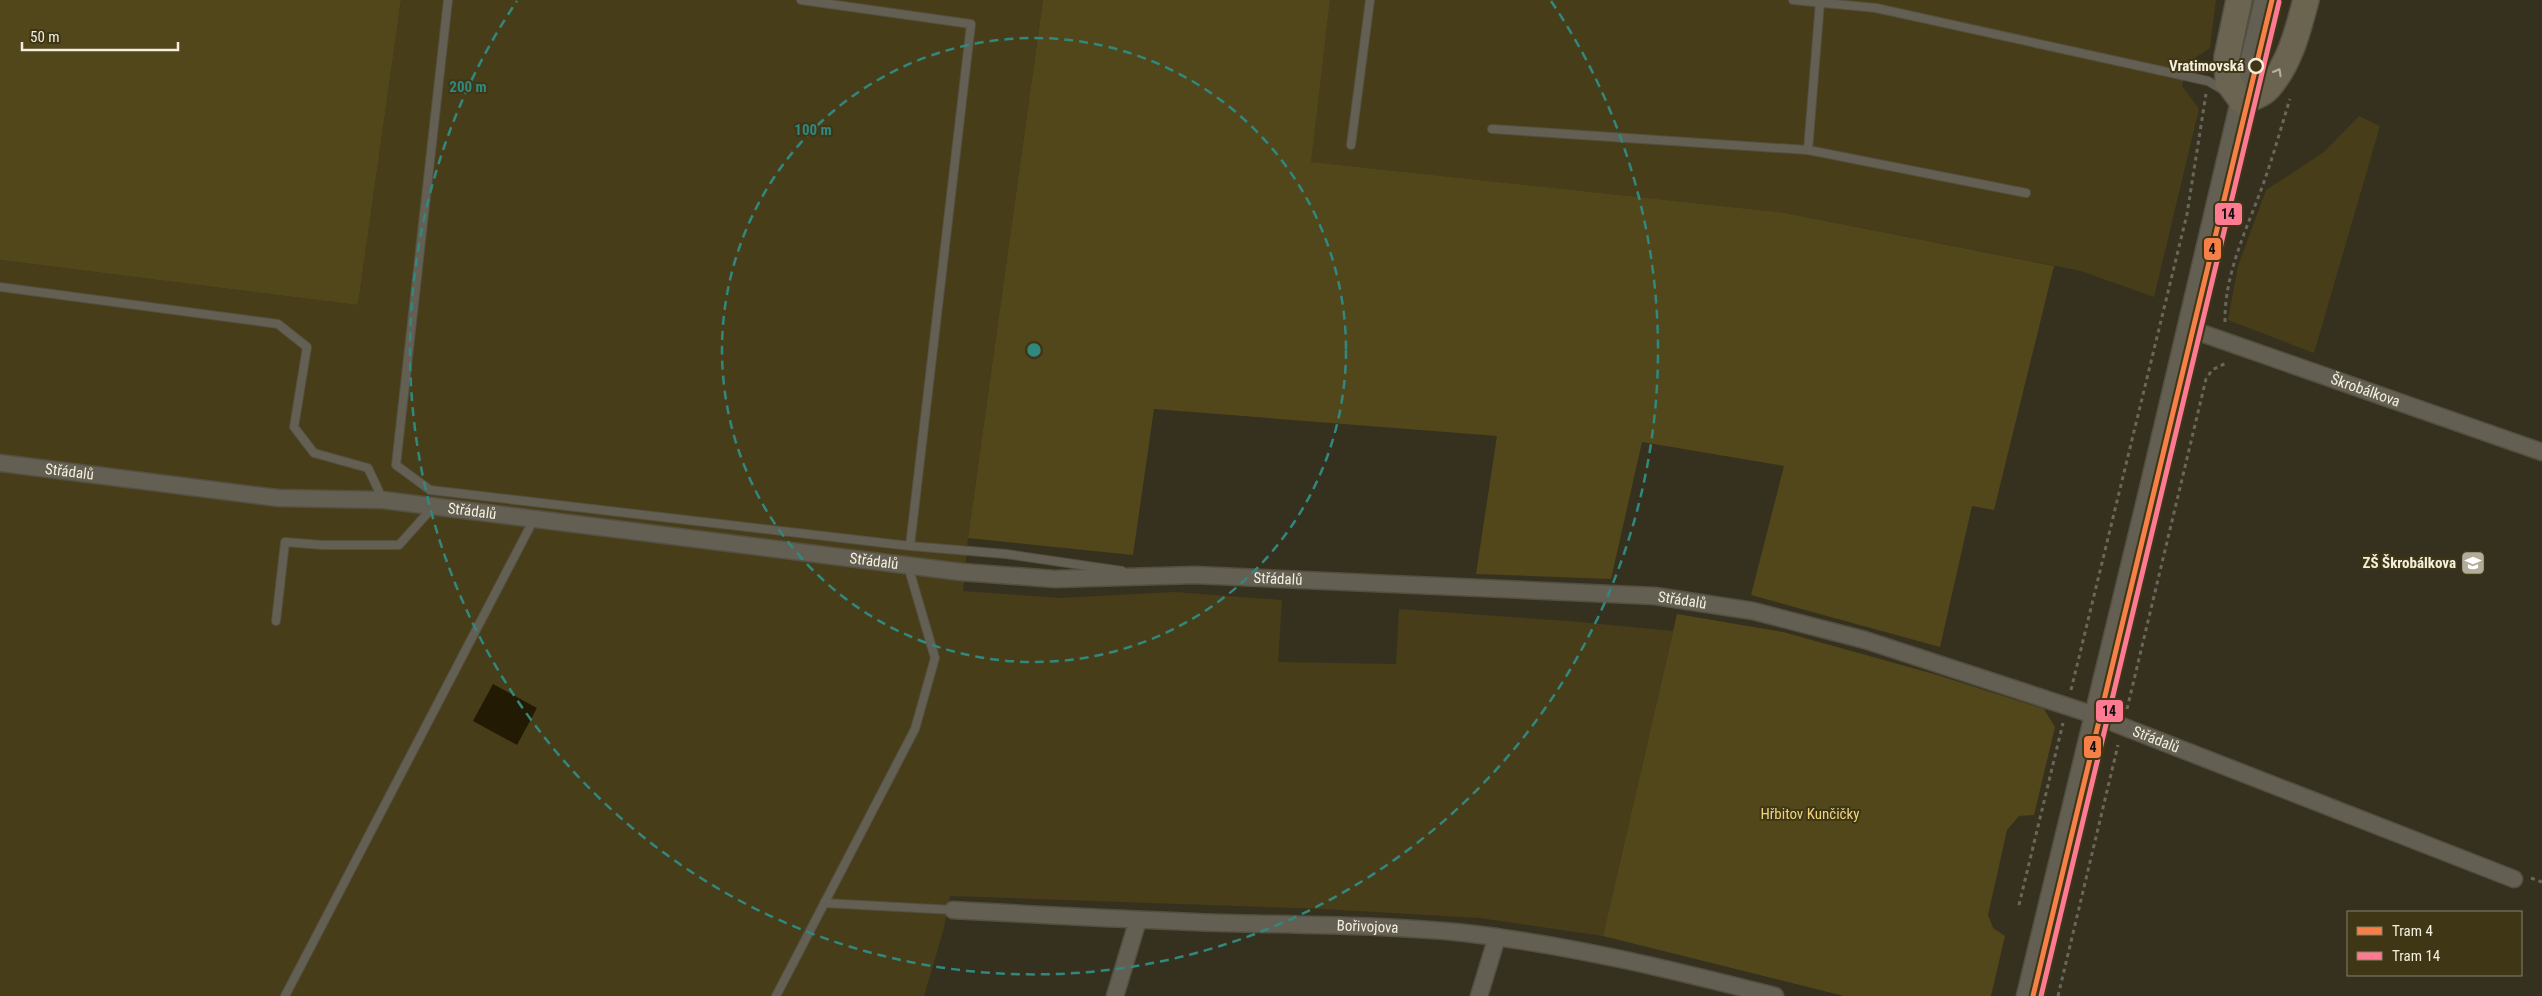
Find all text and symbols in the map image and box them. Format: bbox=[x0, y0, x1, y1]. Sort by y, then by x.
scale bar bbox=[22, 20, 179, 52]
text: 50 m bbox=[30, 28, 60, 46]
place label: Vratimovská bbox=[2169, 57, 2244, 75]
marker: Vratimovská bbox=[2248, 58, 2264, 74]
one-way arrow bbox=[2272, 69, 2282, 78]
text: 200 m bbox=[449, 78, 487, 96]
text: 100 m bbox=[794, 121, 832, 139]
line badge: 14 bbox=[2214, 202, 2243, 226]
text: 14 bbox=[2221, 206, 2235, 222]
line badge: 4 bbox=[2203, 237, 2222, 261]
text: 4 bbox=[2208, 241, 2216, 257]
centre of rings bbox=[1025, 341, 1043, 359]
street label: Škrobálkova bbox=[2328, 370, 2403, 411]
street label: Střádalů bbox=[44, 460, 95, 484]
street label: Střádalů bbox=[447, 499, 498, 523]
street label: Střádalů bbox=[849, 549, 899, 573]
school or university icon: ZŠ Škrobálkova bbox=[2460, 550, 2486, 576]
place label: ZŠ Škrobálkova bbox=[2363, 554, 2456, 572]
street label: Střádalů bbox=[1253, 569, 1303, 589]
street label: Střádalů bbox=[1657, 588, 1708, 613]
line badge: 14 bbox=[2095, 699, 2124, 723]
text: 14 bbox=[2102, 703, 2116, 719]
street label: Střádalů bbox=[2130, 722, 2182, 757]
line badge: 4 bbox=[2083, 735, 2102, 759]
text: 4 bbox=[2089, 739, 2097, 755]
park label: Hřbitov Kunčičky bbox=[1760, 805, 1860, 823]
legend bbox=[2347, 911, 2522, 976]
street label: Bořivojova bbox=[1336, 917, 1399, 937]
text: Tram 4 bbox=[2392, 922, 2433, 940]
text: Tram 14 bbox=[2392, 947, 2440, 965]

